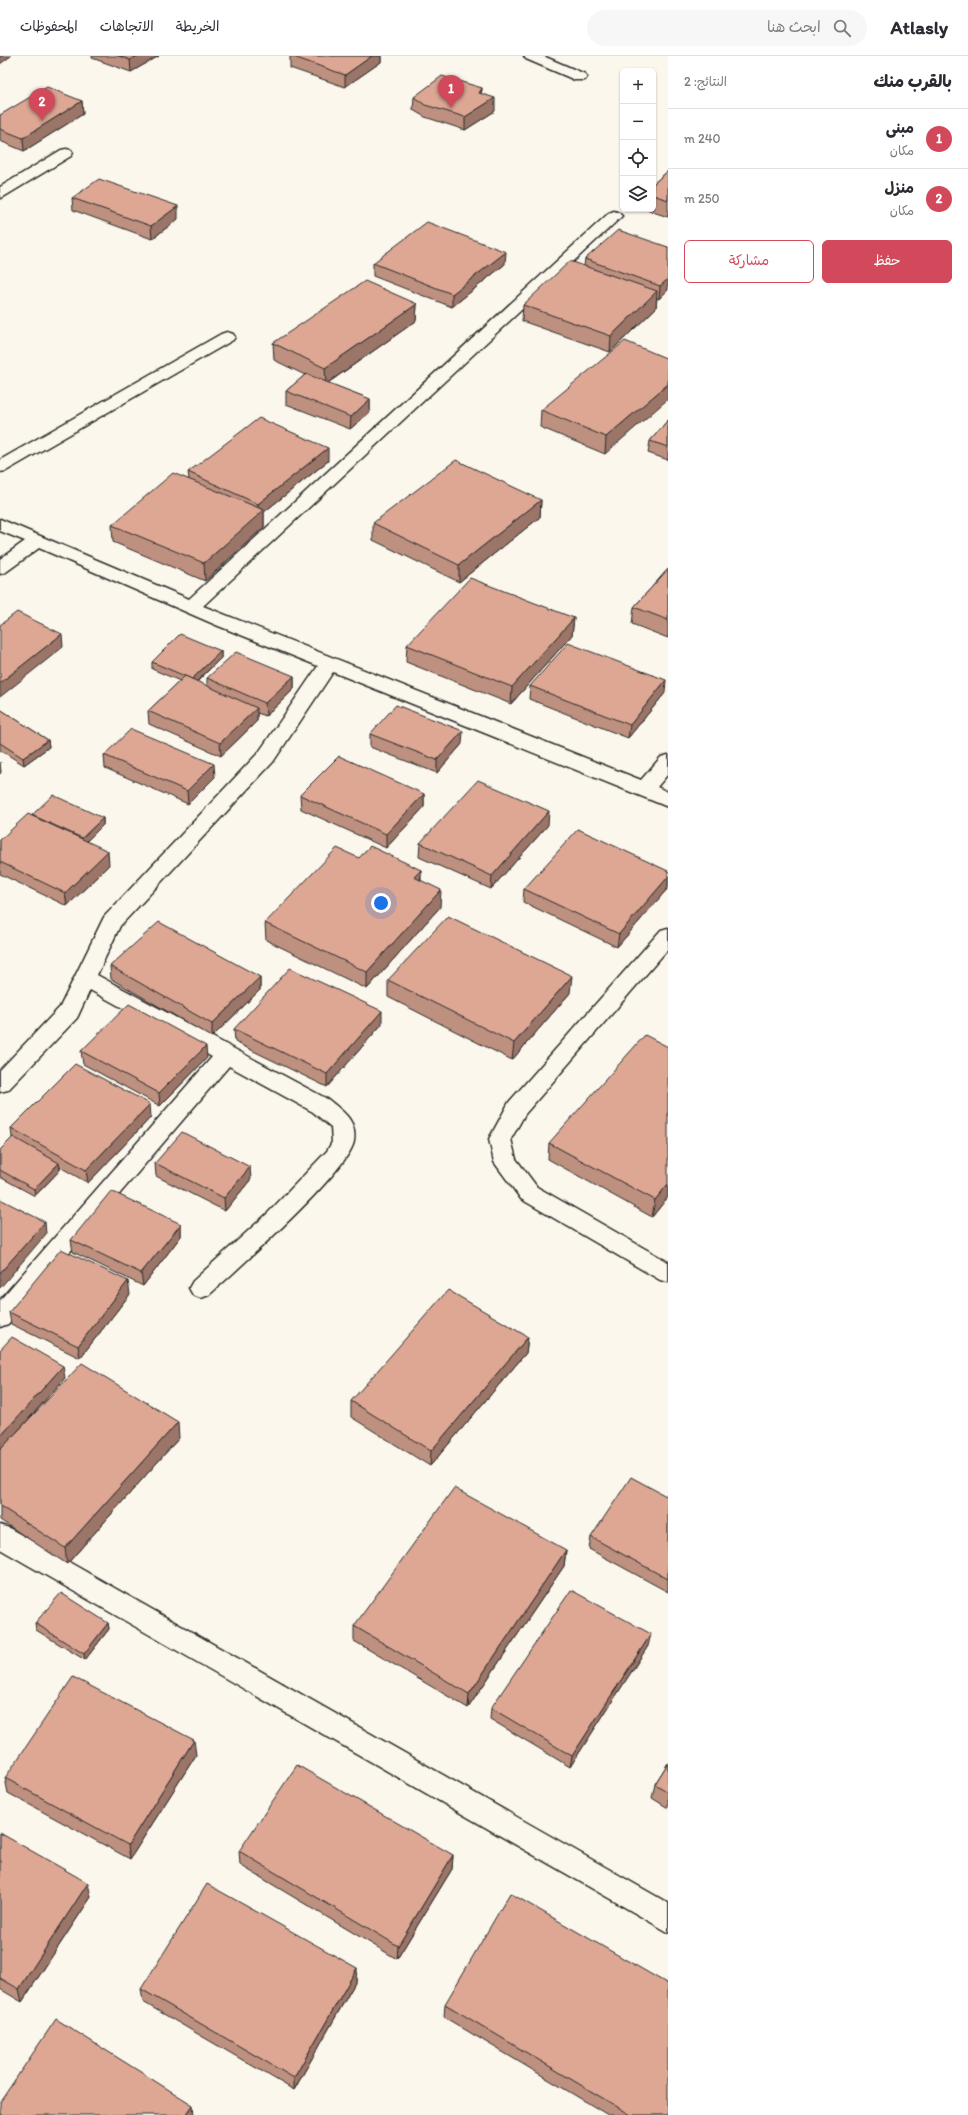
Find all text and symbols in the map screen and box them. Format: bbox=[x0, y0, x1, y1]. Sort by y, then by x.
search box bbox=[587, 10, 867, 46]
text: Atlasly bbox=[891, 16, 948, 39]
icon: search bbox=[831, 17, 853, 39]
text: المحفوظات bbox=[20, 18, 78, 35]
text: الاتجاهات bbox=[100, 18, 154, 35]
text: الخريطة bbox=[176, 18, 219, 35]
text: ابحث هنا bbox=[767, 18, 821, 36]
map controls bbox=[620, 68, 656, 212]
button: + bbox=[620, 68, 656, 104]
text: بالقرب منك bbox=[874, 71, 952, 91]
text: النتائج: 2 bbox=[684, 74, 727, 89]
pin: 1 bbox=[438, 75, 464, 108]
pin: 2 bbox=[29, 88, 55, 121]
button: − bbox=[620, 104, 656, 140]
text: مبنى bbox=[886, 119, 914, 137]
text: 240 m bbox=[684, 131, 721, 146]
text: 1 bbox=[936, 131, 942, 146]
button: locate bbox=[620, 140, 656, 176]
text: مكان bbox=[890, 143, 914, 158]
button: layers bbox=[620, 176, 656, 212]
text: منزل bbox=[885, 179, 914, 197]
text: 250 m bbox=[684, 191, 720, 206]
text: 2 bbox=[936, 191, 942, 206]
text: مكان bbox=[890, 203, 914, 218]
button: مشاركة bbox=[684, 240, 814, 283]
button: حفظ bbox=[822, 240, 952, 283]
your location bbox=[371, 893, 391, 913]

